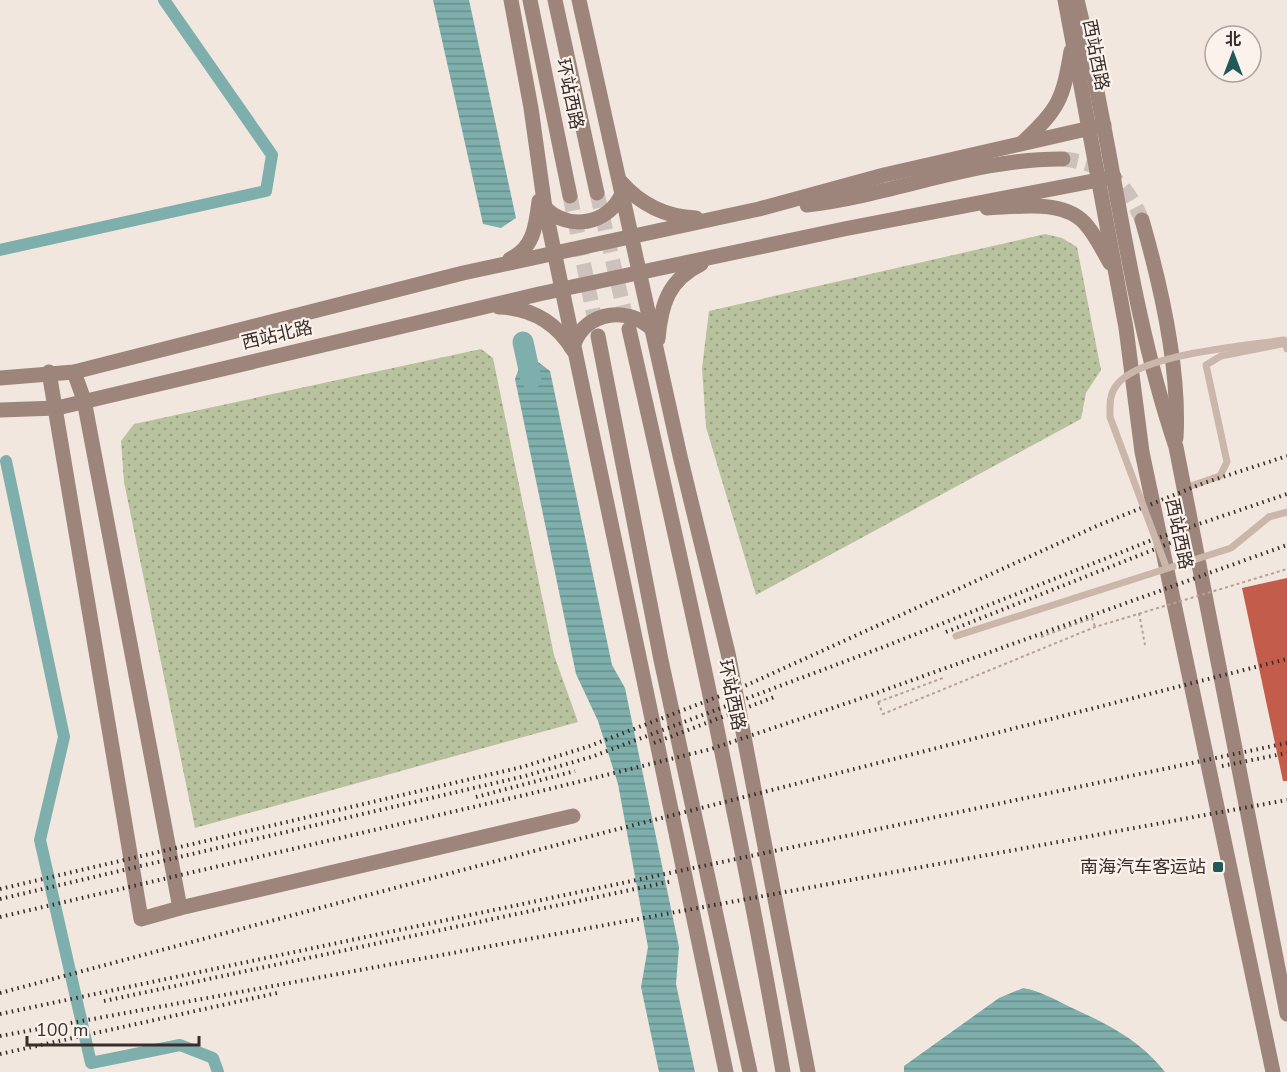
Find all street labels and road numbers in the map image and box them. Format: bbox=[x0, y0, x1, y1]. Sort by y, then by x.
street label: 西站西路 bbox=[1077, 17, 1115, 93]
street label: 环站西路 bbox=[551, 56, 589, 132]
street label: 西站北路 bbox=[239, 315, 315, 355]
street label: 西站西路 bbox=[1160, 496, 1198, 572]
street label: 环站西路 bbox=[713, 657, 751, 733]

